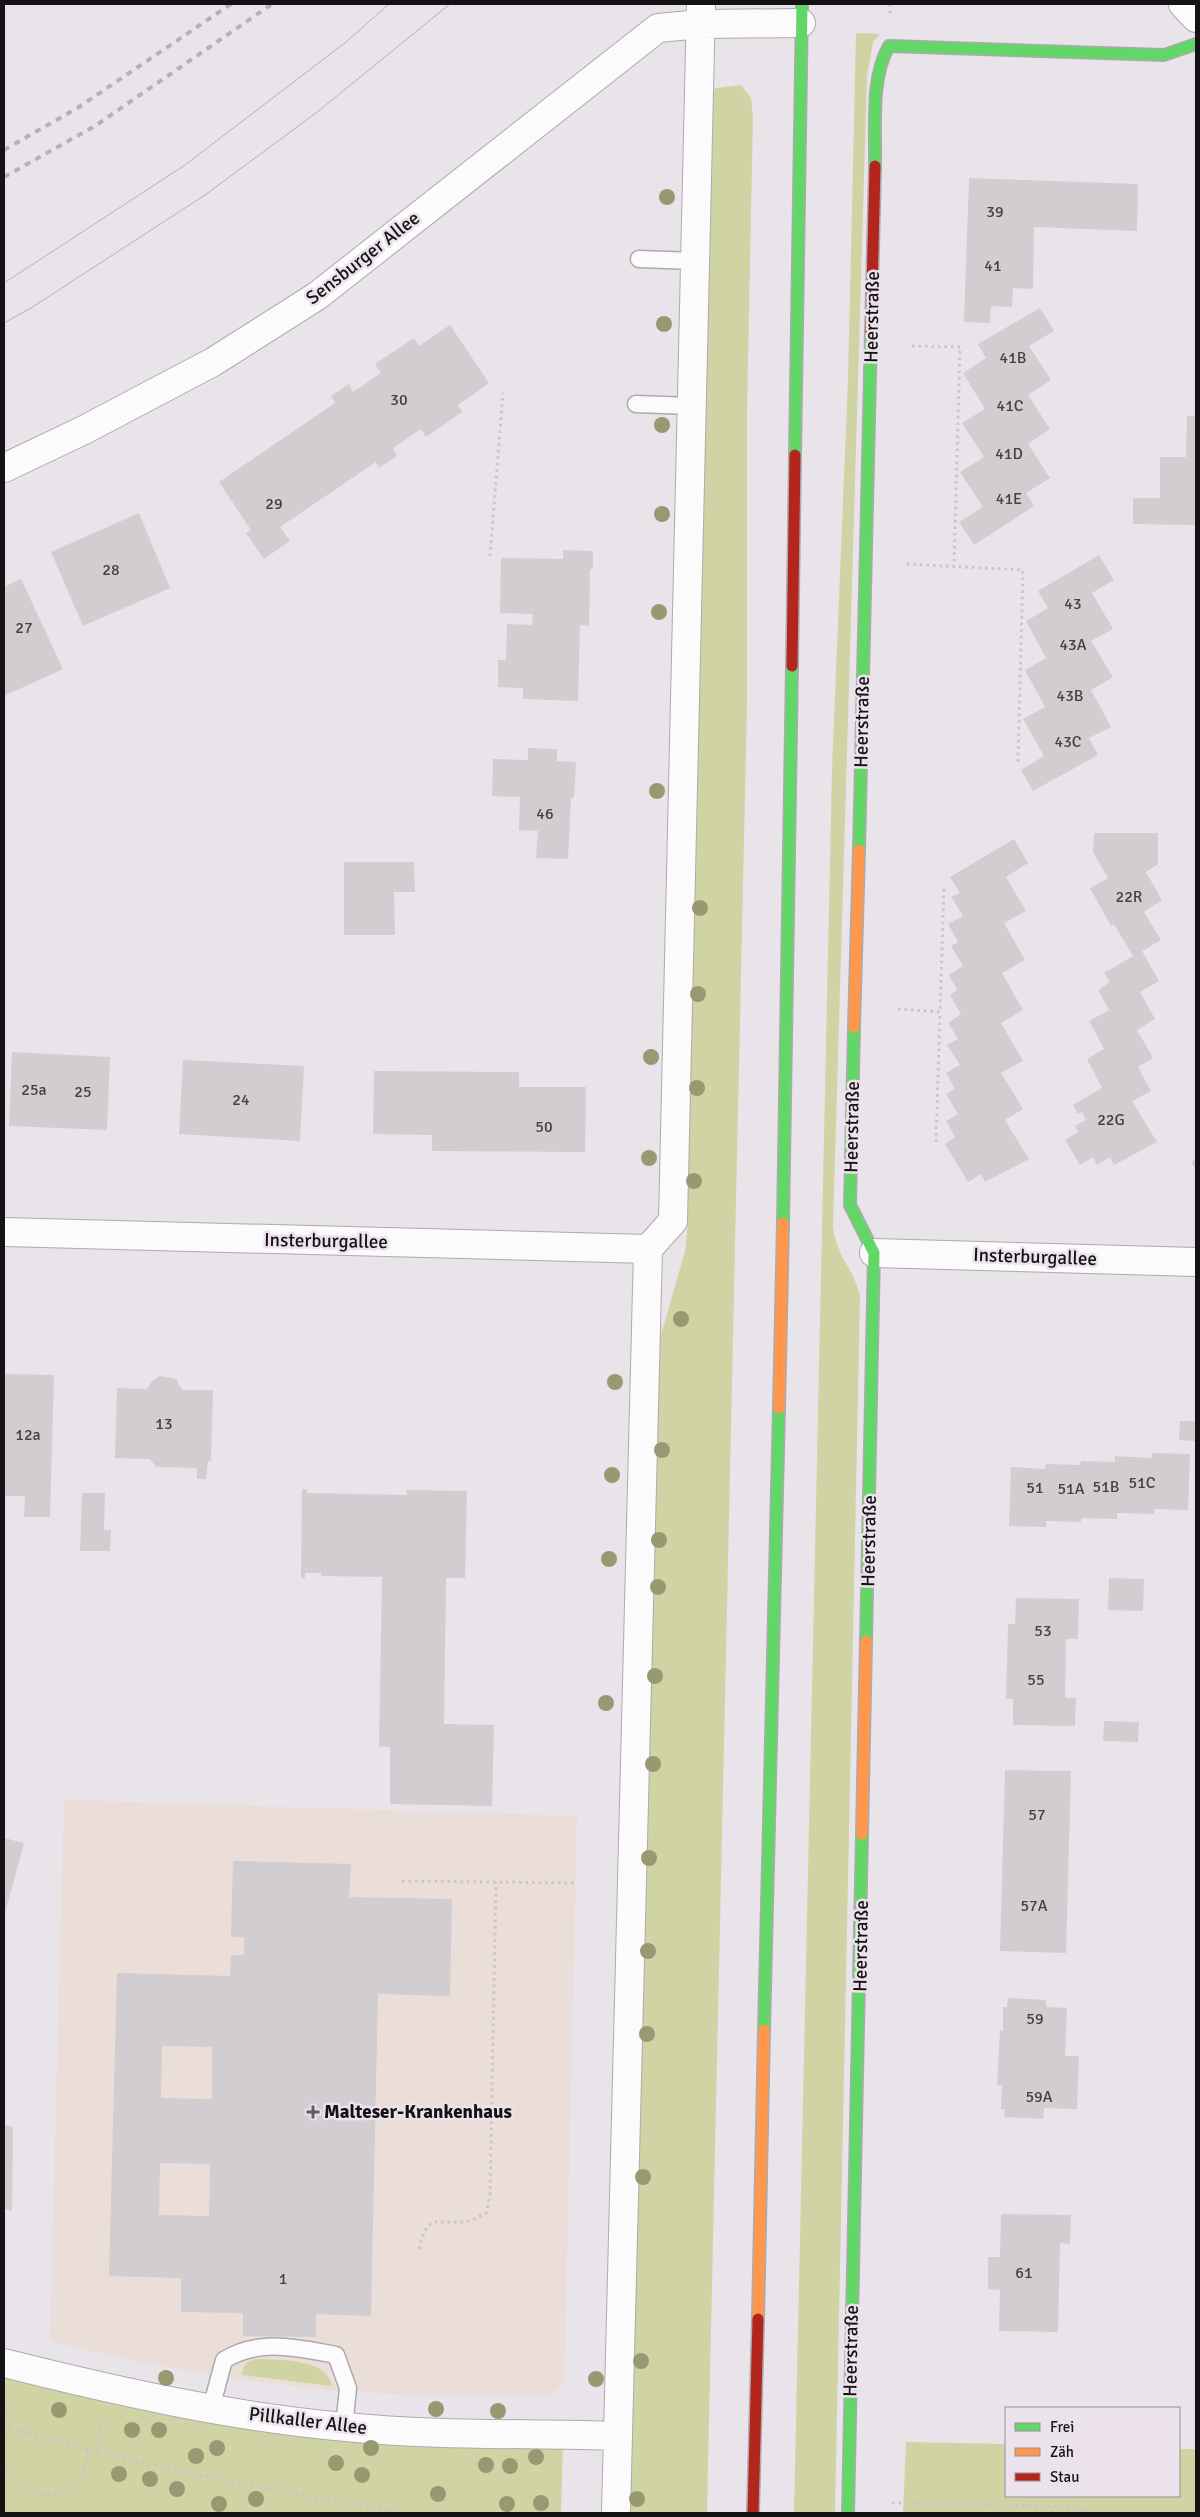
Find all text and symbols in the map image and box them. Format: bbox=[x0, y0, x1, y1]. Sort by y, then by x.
house number: 39 bbox=[986, 202, 1004, 222]
street label: Sensburger Allee bbox=[301, 206, 425, 310]
house number: 41 bbox=[984, 256, 1002, 276]
street label: Heerstraße bbox=[859, 271, 885, 363]
house number: 41B bbox=[1000, 348, 1026, 368]
house number: 30 bbox=[390, 390, 408, 410]
house number: 41C bbox=[997, 396, 1024, 416]
house number: 41D bbox=[995, 444, 1023, 464]
house number: 41E bbox=[996, 489, 1022, 509]
house number: 29 bbox=[265, 494, 283, 514]
house number: 28 bbox=[102, 560, 120, 580]
house number: 43 bbox=[1064, 594, 1082, 614]
house number: 27 bbox=[15, 618, 33, 638]
house number: 43A bbox=[1059, 635, 1087, 655]
street label: Heerstraße bbox=[849, 676, 875, 768]
house number: 43B bbox=[1057, 686, 1083, 706]
house number: 43C bbox=[1055, 732, 1082, 752]
house number: 46 bbox=[536, 804, 554, 824]
house number: 22R bbox=[1116, 887, 1143, 907]
house number: 25a bbox=[21, 1080, 47, 1100]
street label: Heerstraße bbox=[839, 1081, 865, 1173]
house number: 25 bbox=[74, 1082, 92, 1102]
house number: 24 bbox=[232, 1090, 250, 1110]
house number: 22G bbox=[1097, 1110, 1125, 1130]
house number: 50 bbox=[535, 1117, 553, 1137]
street label: Insterburgallee bbox=[264, 1228, 388, 1254]
street label: Insterburgallee bbox=[973, 1243, 1097, 1271]
house number: 13 bbox=[155, 1414, 173, 1434]
house number: 12a bbox=[15, 1425, 41, 1445]
house number: 51C bbox=[1129, 1473, 1156, 1493]
house number: 51B bbox=[1093, 1477, 1119, 1497]
house number: 51 bbox=[1026, 1478, 1044, 1498]
house number: 51A bbox=[1057, 1479, 1085, 1499]
street label: Heerstraße bbox=[856, 1495, 882, 1587]
house number: 53 bbox=[1034, 1621, 1052, 1641]
house number: 55 bbox=[1027, 1670, 1045, 1690]
house number: 57 bbox=[1028, 1805, 1046, 1825]
house number: 57A bbox=[1020, 1896, 1048, 1916]
street label: Heerstraße bbox=[848, 1900, 874, 1992]
house number: 59 bbox=[1026, 2009, 1044, 2029]
house number: 59A bbox=[1025, 2087, 1053, 2107]
place label: Malteser-Krankenhaus bbox=[324, 2100, 512, 2124]
marker: Malteser-Krankenhaus bbox=[306, 2105, 320, 2119]
house number: 61 bbox=[1015, 2263, 1033, 2283]
house number: 1 bbox=[279, 2269, 287, 2289]
street label: Heerstraße bbox=[838, 2305, 864, 2397]
street label: Pillkaller Allee bbox=[248, 2402, 368, 2440]
legend bbox=[1005, 2407, 1180, 2497]
text: Frei bbox=[1050, 2418, 1074, 2436]
text: Zäh bbox=[1050, 2443, 1074, 2461]
text: Stau bbox=[1050, 2468, 1079, 2486]

